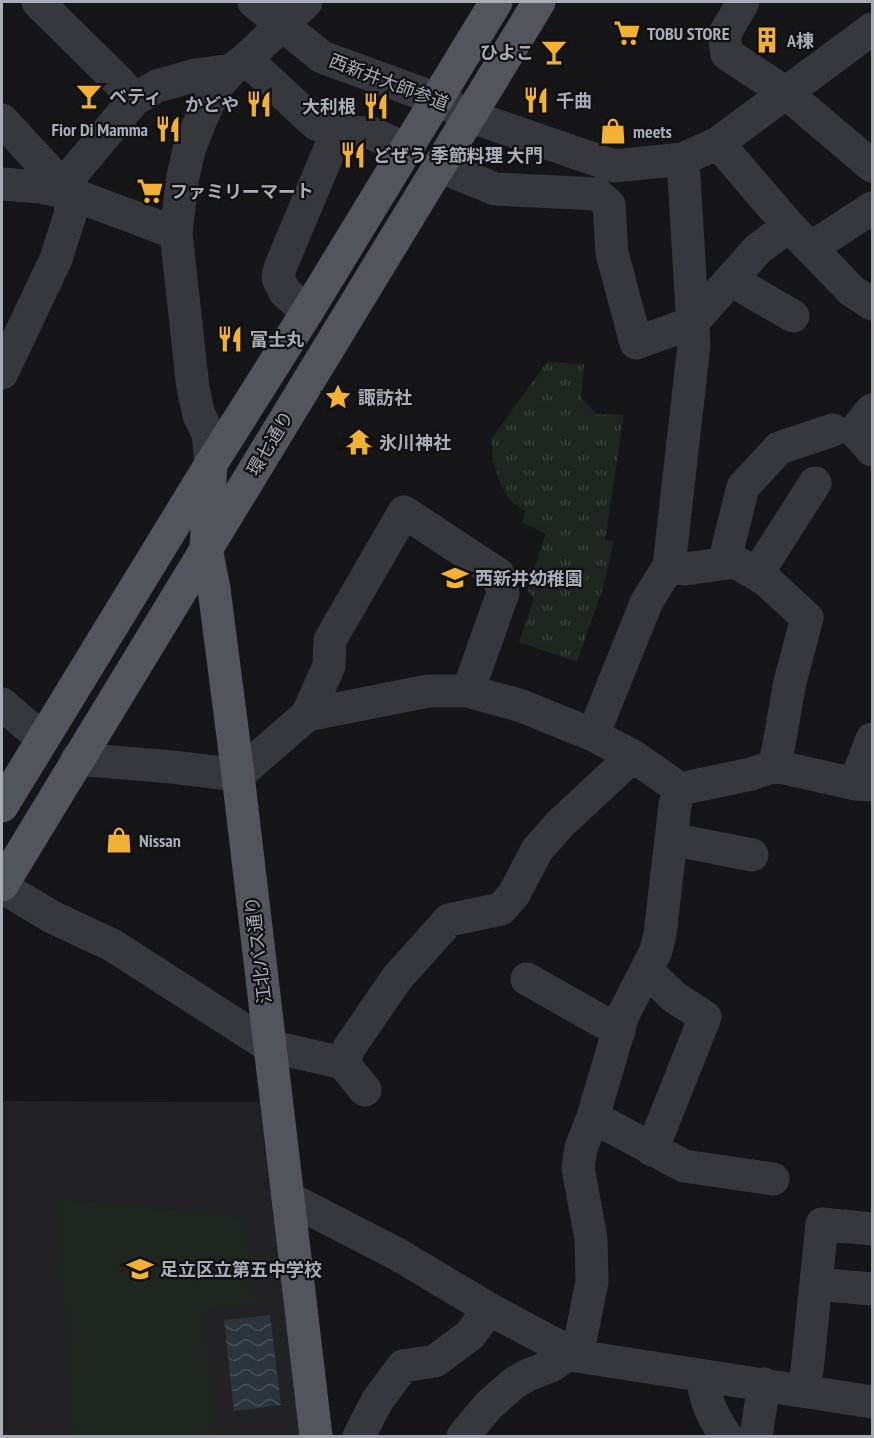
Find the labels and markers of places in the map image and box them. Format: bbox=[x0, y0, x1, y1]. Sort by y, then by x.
supermarket icon: TOBU STORE bbox=[612, 18, 642, 48]
place label: TOBU STORE bbox=[647, 22, 730, 45]
building icon: A棟 bbox=[752, 25, 782, 55]
place label: A棟 bbox=[786, 29, 814, 52]
bar icon: ひよこ bbox=[539, 37, 569, 67]
place label: ひよこ bbox=[480, 41, 534, 64]
bar icon: ベティ bbox=[74, 81, 104, 111]
place label: ベティ bbox=[109, 85, 162, 108]
restaurant icon: 千曲 bbox=[521, 85, 551, 115]
restaurant icon: かどや bbox=[244, 89, 274, 119]
place label: 千曲 bbox=[556, 89, 592, 112]
restaurant icon: 大利根 bbox=[361, 91, 391, 121]
place label: かどや bbox=[185, 93, 239, 116]
place label: 大利根 bbox=[302, 95, 356, 118]
restaurant icon: Fior Di Mamma bbox=[153, 114, 183, 144]
shop icon: meets bbox=[598, 116, 628, 146]
place label: Fior Di Mamma bbox=[51, 118, 148, 141]
place label: meets bbox=[633, 120, 672, 143]
restaurant icon: どぜう 季節料理 大門 bbox=[338, 140, 368, 170]
place label: どぜう 季節料理 大門 bbox=[373, 144, 542, 167]
supermarket icon: ファミリーマート bbox=[135, 176, 165, 206]
place label: ファミリーマート bbox=[170, 180, 314, 203]
restaurant icon: 富士丸 bbox=[215, 324, 245, 354]
place label: 富士丸 bbox=[250, 328, 304, 351]
place icon: 諏訪社 bbox=[323, 382, 353, 412]
place label: 諏訪社 bbox=[358, 386, 412, 409]
temple icon: 氷川神社 bbox=[344, 427, 374, 457]
place label: 氷川神社 bbox=[379, 431, 451, 454]
school or university icon: 西新井幼稚園 bbox=[440, 563, 470, 593]
place label: 西新井幼稚園 bbox=[475, 567, 583, 590]
shop icon: Nissan bbox=[104, 825, 134, 855]
place label: Nissan bbox=[139, 829, 181, 852]
school or university icon: 足立区立第五中学校 bbox=[125, 1254, 155, 1284]
place label: 足立区立第五中学校 bbox=[160, 1258, 322, 1281]

